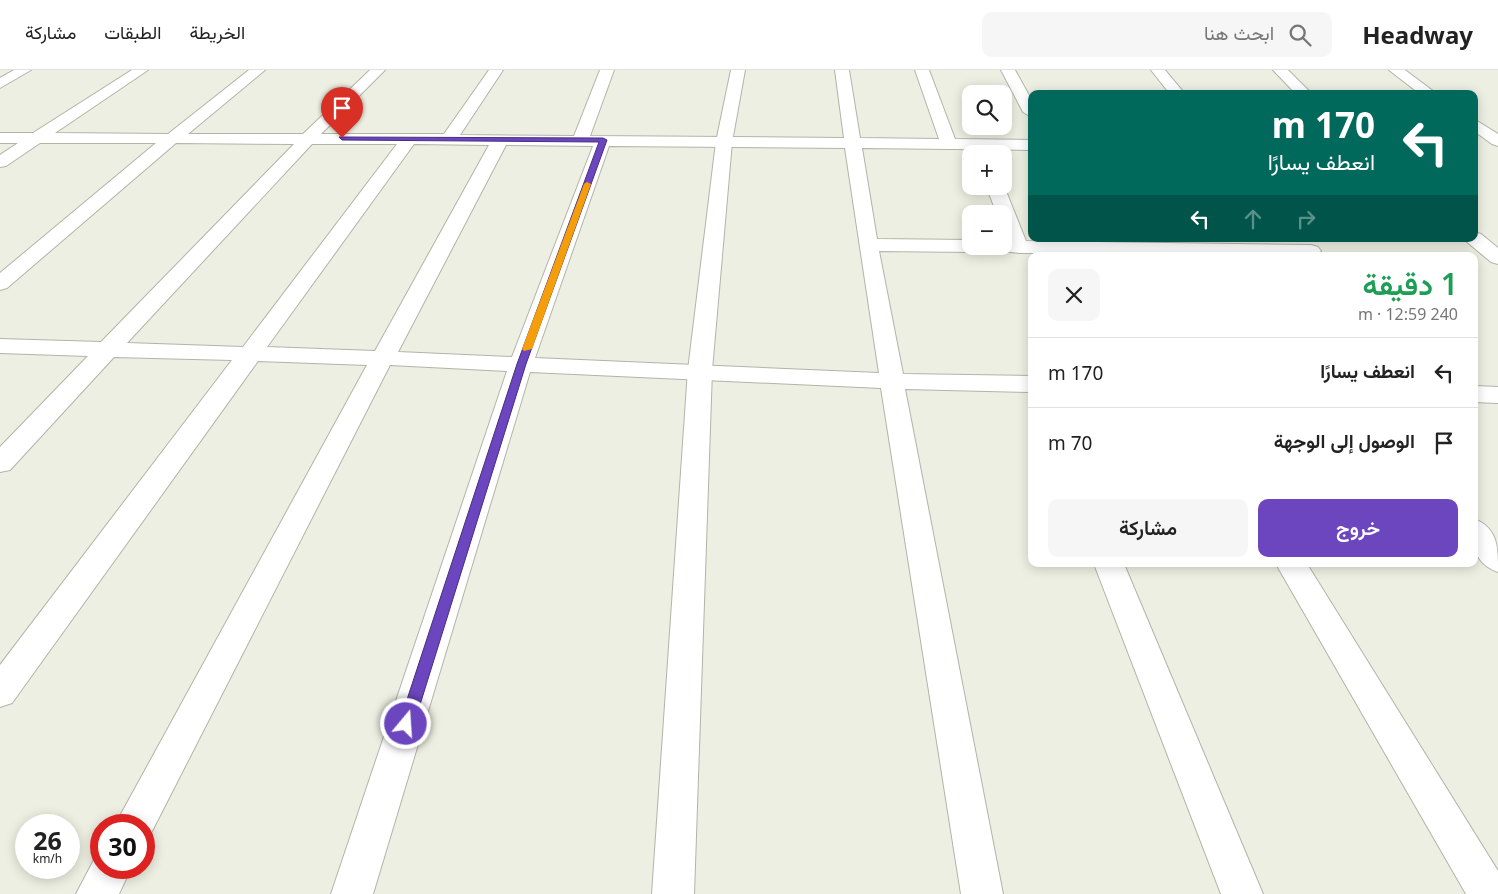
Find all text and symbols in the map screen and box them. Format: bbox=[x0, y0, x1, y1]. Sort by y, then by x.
search box bbox=[982, 12, 1332, 57]
text: Headway bbox=[1362, 18, 1473, 51]
text: مشاركة bbox=[25, 20, 76, 44]
text: الطبقات bbox=[104, 20, 161, 44]
text: الخريطة bbox=[189, 20, 245, 44]
text: ابحث هنا bbox=[1204, 20, 1274, 46]
icon: search bbox=[1286, 21, 1314, 49]
map controls bbox=[962, 85, 1012, 255]
button: search bbox=[962, 85, 1012, 135]
pin bbox=[321, 87, 363, 138]
icon: arrive bbox=[328, 94, 356, 122]
text: 170 m bbox=[1272, 101, 1375, 148]
icon: left bbox=[1393, 110, 1458, 175]
button: + bbox=[962, 145, 1012, 195]
text: انعطف يسارًا bbox=[1268, 146, 1375, 176]
button: − bbox=[962, 205, 1012, 255]
icon: left bbox=[1186, 205, 1214, 233]
icon: ahead bbox=[1239, 205, 1267, 233]
icon: right bbox=[1292, 205, 1320, 233]
text: 1 دقيقة bbox=[1363, 263, 1458, 304]
button: close bbox=[1048, 269, 1100, 321]
text: 240 m · 12:59 bbox=[1358, 303, 1458, 325]
text: انعطف يسارًا bbox=[1320, 358, 1415, 384]
icon: left bbox=[1430, 359, 1458, 387]
text: 170 m bbox=[1048, 360, 1103, 386]
text: الوصول إلى الوجهة bbox=[1274, 428, 1415, 454]
icon: arrive bbox=[1430, 429, 1458, 457]
text: 70 m bbox=[1048, 430, 1092, 456]
button: مشاركة bbox=[1048, 499, 1248, 557]
button: خروج bbox=[1258, 499, 1458, 557]
position arrow bbox=[379, 697, 431, 749]
speed limit sign: 30 bbox=[90, 814, 155, 879]
text: 26 bbox=[33, 823, 62, 857]
text: km/h bbox=[33, 850, 62, 867]

